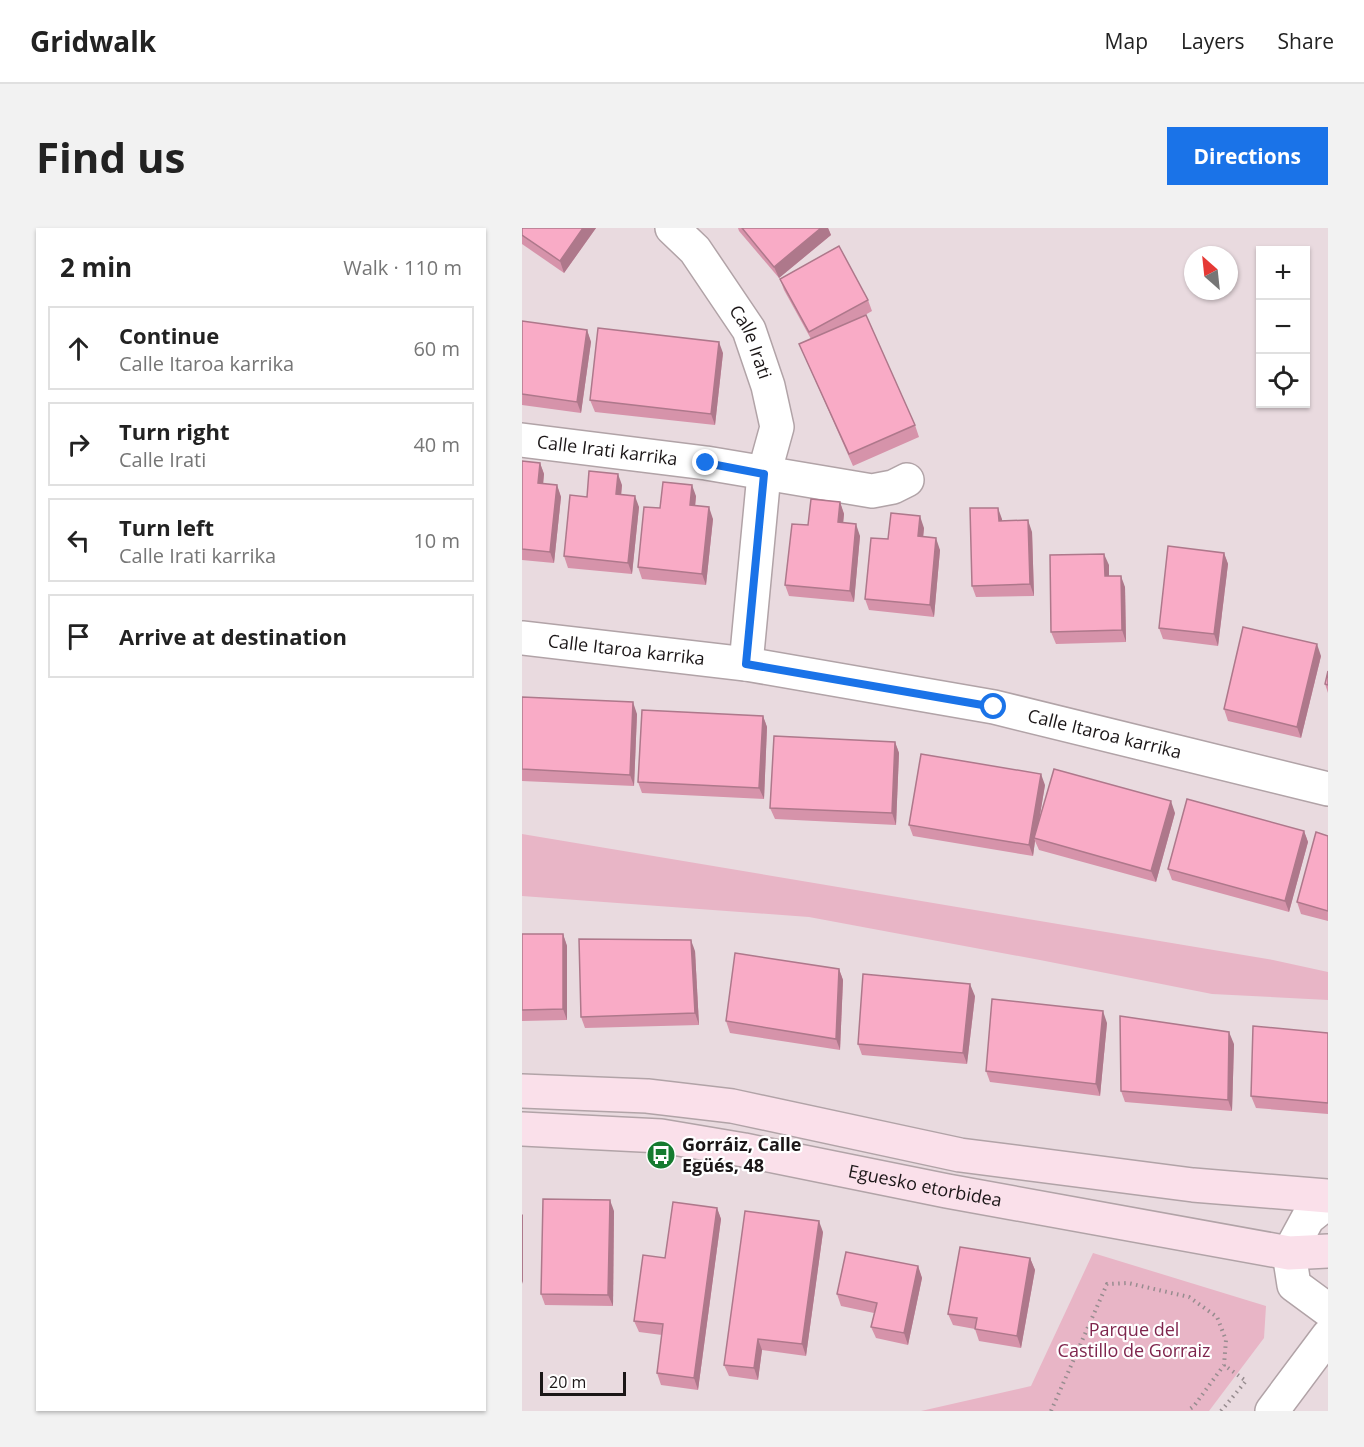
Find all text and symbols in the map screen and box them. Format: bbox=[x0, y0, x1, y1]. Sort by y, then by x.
text: Gridwalk bbox=[30, 22, 156, 60]
text: Map bbox=[1105, 27, 1148, 55]
text: Layers bbox=[1181, 27, 1245, 55]
text: Share bbox=[1278, 27, 1334, 55]
button: Directions bbox=[1167, 127, 1328, 185]
text: Find us bbox=[36, 128, 185, 185]
north arrow bbox=[1184, 246, 1238, 300]
map controls bbox=[1256, 246, 1310, 408]
button: + bbox=[1256, 246, 1310, 300]
text: 2 min bbox=[60, 249, 132, 285]
text: Walk · 110 m bbox=[343, 254, 462, 281]
street label: Calle Irati bbox=[724, 300, 778, 382]
button: − bbox=[1256, 300, 1310, 354]
text: Continue bbox=[119, 320, 219, 350]
icon: ahead bbox=[62, 332, 95, 365]
text: 60 m bbox=[413, 335, 460, 362]
text: Calle Itaroa karrika bbox=[119, 350, 294, 377]
button: locate bbox=[1256, 354, 1310, 408]
text: Turn right bbox=[119, 416, 230, 446]
icon: right bbox=[62, 428, 95, 461]
street label: Calle Irati karrika bbox=[536, 429, 679, 470]
text: 40 m bbox=[413, 431, 460, 458]
text: Calle Irati bbox=[119, 446, 206, 473]
route end bbox=[692, 449, 718, 475]
text: Turn left bbox=[119, 512, 214, 542]
icon: left bbox=[62, 524, 95, 557]
text: 10 m bbox=[413, 527, 460, 554]
text: Calle Irati karrika bbox=[119, 542, 276, 569]
icon: arrive bbox=[62, 620, 95, 653]
text: Arrive at destination bbox=[119, 621, 347, 651]
street label: Calle Itaroa karrika bbox=[547, 628, 706, 670]
route start bbox=[980, 693, 1006, 719]
street label: Calle Itaroa karrika bbox=[1025, 703, 1184, 764]
place label: Gorráiz, Calle Egüés, 48 bbox=[682, 1132, 801, 1177]
bus stop icon: Gorráiz, Calle Egüés, 48 bbox=[645, 1139, 677, 1171]
street label: Eguesko etorbidea bbox=[846, 1158, 1004, 1212]
park label: Parque del Castillo de Gorraiz bbox=[1058, 1317, 1210, 1362]
scale bar bbox=[540, 1369, 626, 1396]
text: 20 m bbox=[549, 1371, 586, 1393]

